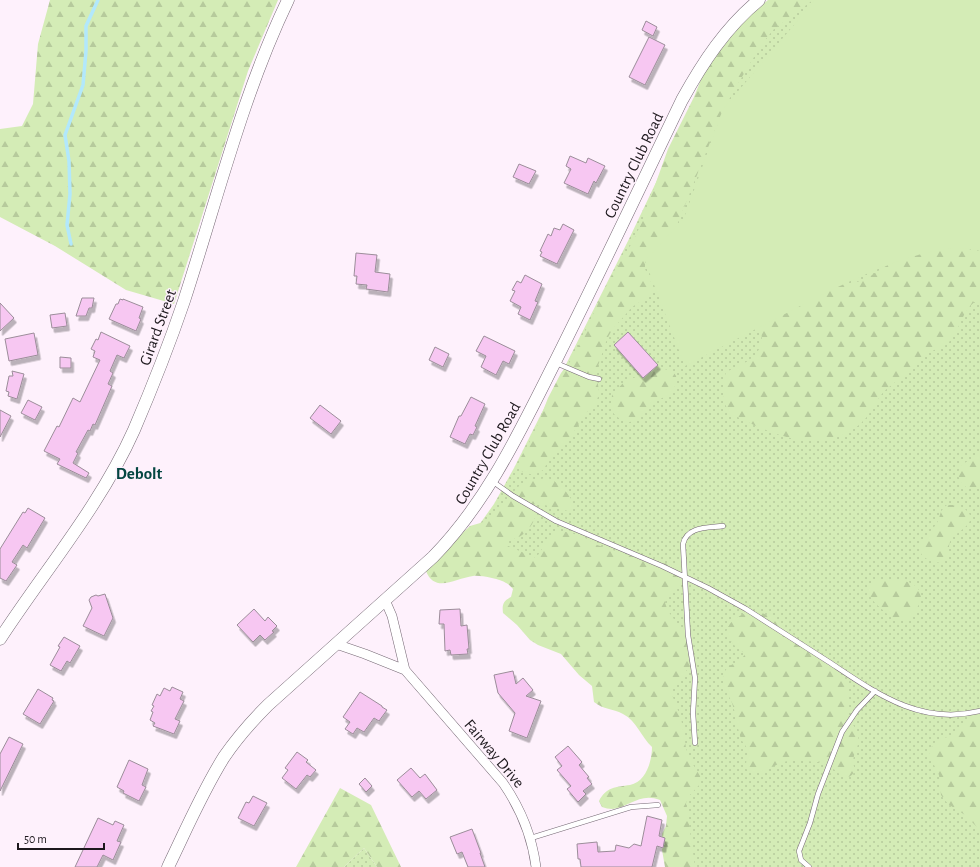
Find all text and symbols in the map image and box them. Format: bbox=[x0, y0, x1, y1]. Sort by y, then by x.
street label: Country Club Road bbox=[601, 110, 667, 221]
street label: Girard Street bbox=[137, 287, 179, 367]
street label: Country Club Road bbox=[452, 400, 524, 508]
district label: Debolt bbox=[116, 465, 163, 482]
street label: Fairway Drive bbox=[460, 716, 527, 791]
scale bar bbox=[18, 825, 104, 851]
text: 50 m bbox=[24, 833, 47, 845]

